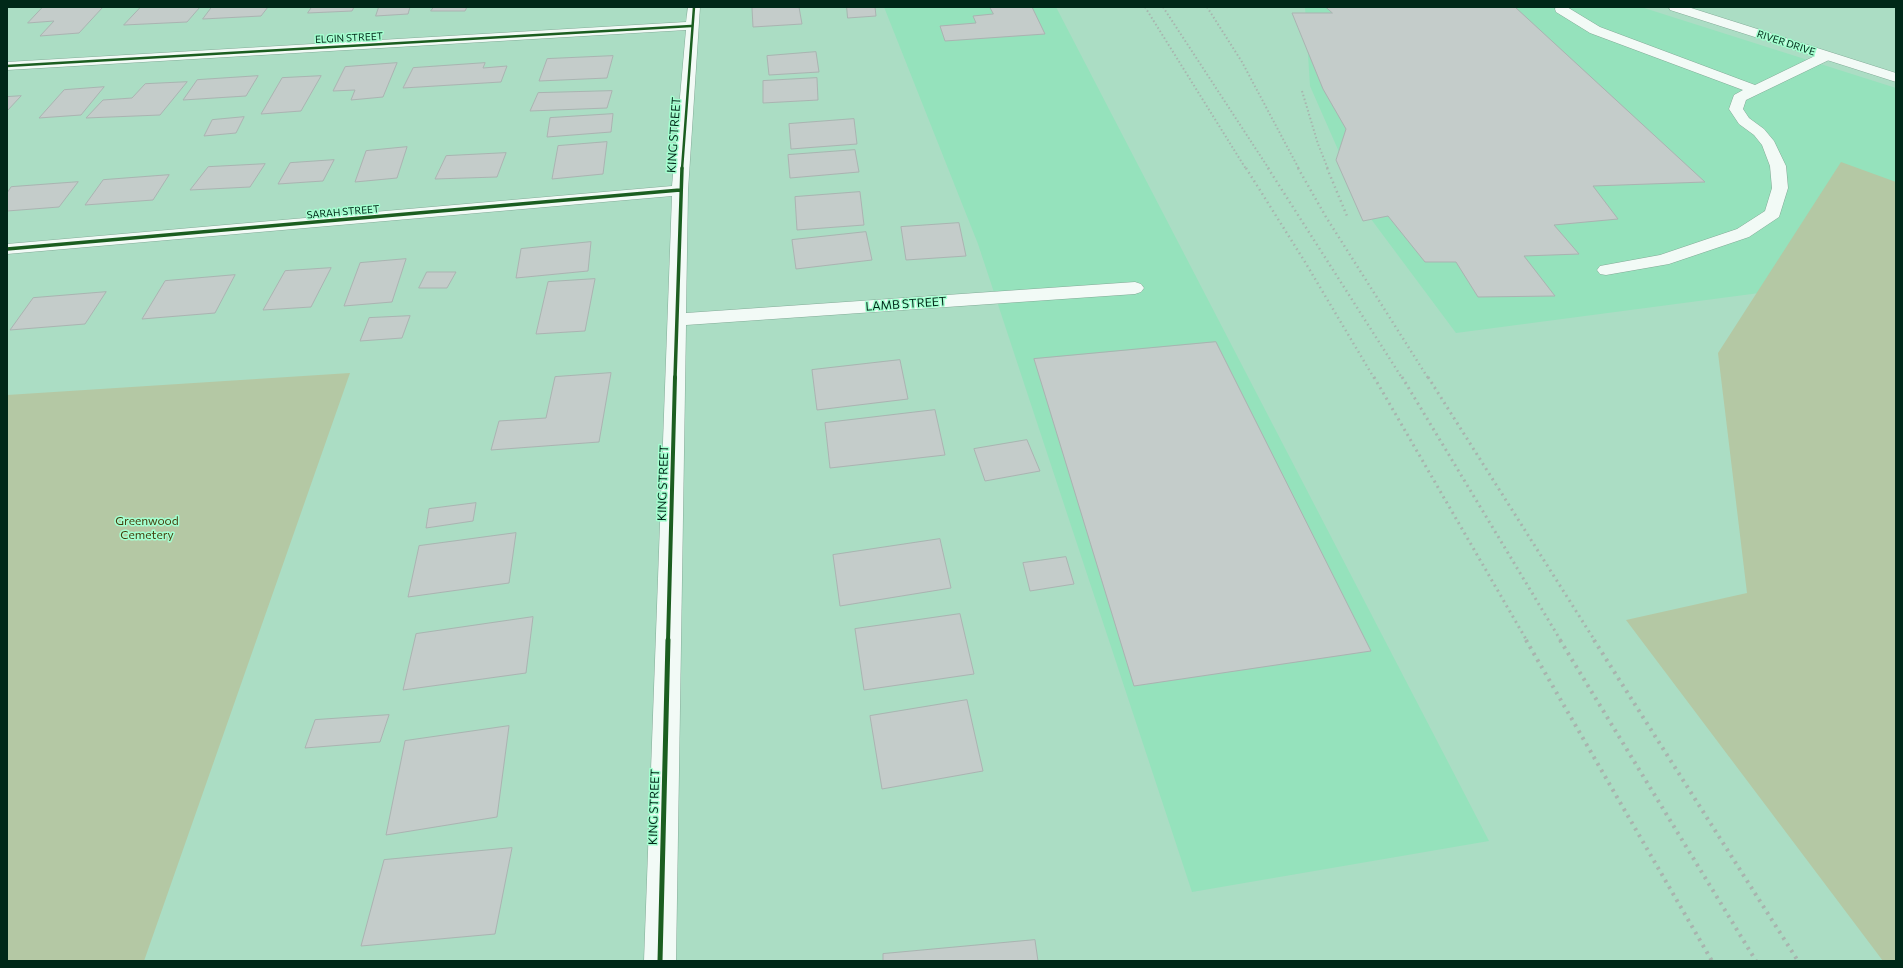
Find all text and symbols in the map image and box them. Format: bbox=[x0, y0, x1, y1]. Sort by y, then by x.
street label: RIVER DRIVE bbox=[1755, 28, 1817, 58]
street label: ELGIN STREET bbox=[315, 30, 383, 46]
street label: KING STREET bbox=[664, 97, 684, 173]
street label: SARAH STREET bbox=[306, 203, 380, 221]
street label: LAMB STREET bbox=[865, 294, 947, 314]
street label: KING STREET bbox=[654, 445, 672, 521]
park label: Greenwood Cemetery bbox=[115, 514, 179, 542]
street label: KING STREET bbox=[645, 769, 663, 845]

